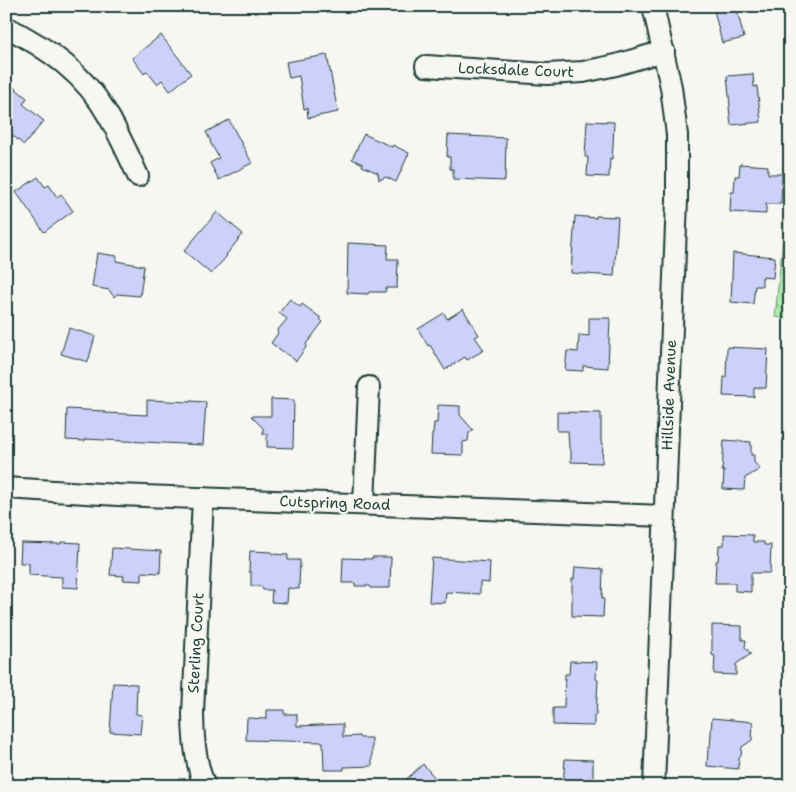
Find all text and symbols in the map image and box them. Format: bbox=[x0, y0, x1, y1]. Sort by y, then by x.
street label: Locksdale Court bbox=[458, 58, 574, 82]
street label: Hillside Avenue bbox=[657, 339, 681, 451]
street label: Cutspring Road bbox=[279, 491, 391, 515]
street label: Sterling Court bbox=[183, 592, 209, 694]

